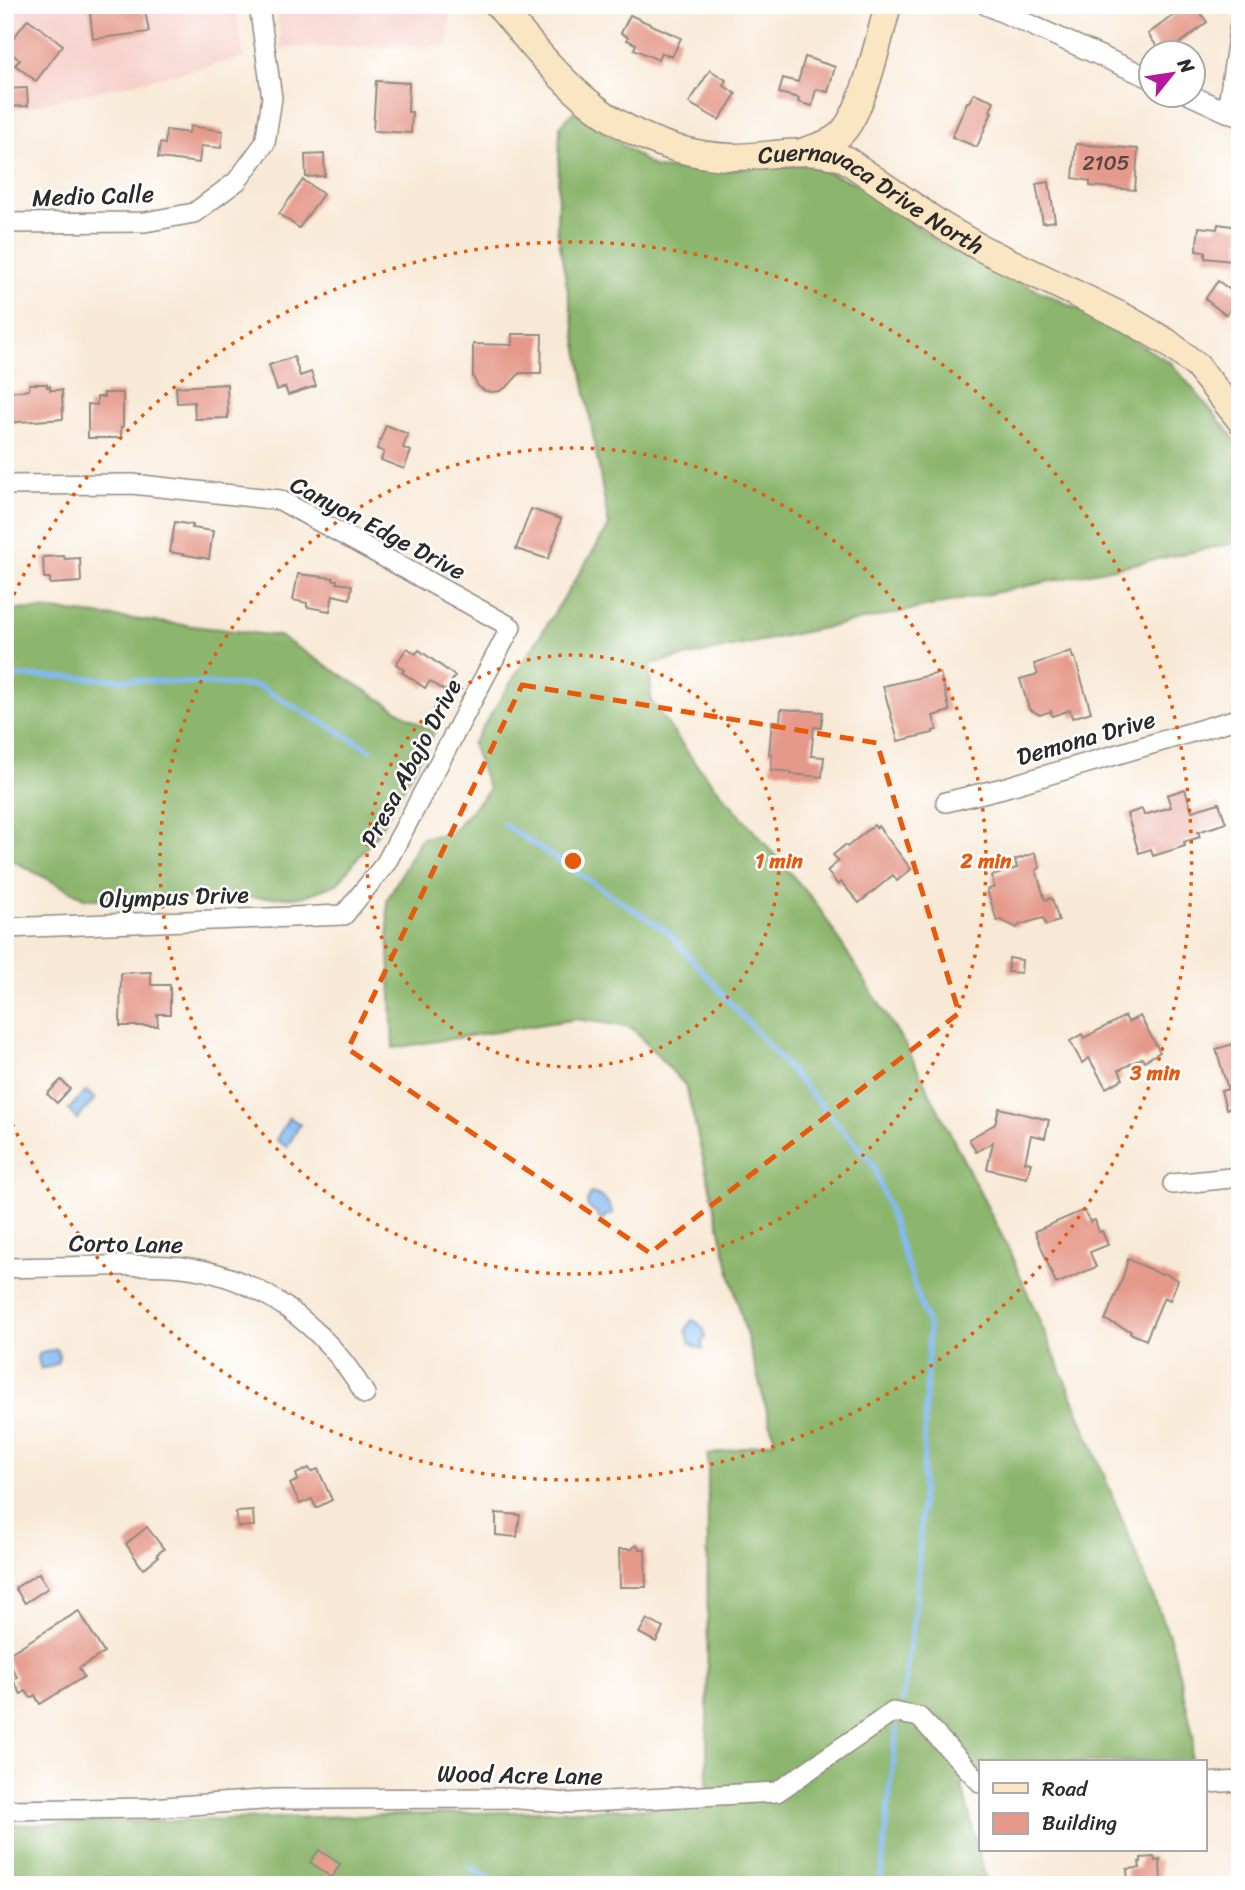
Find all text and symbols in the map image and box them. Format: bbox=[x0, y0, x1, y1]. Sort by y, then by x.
north arrow bbox=[1136, 38, 1206, 108]
text: N bbox=[1168, 51, 1204, 80]
street label: Cuernavaca Drive North bbox=[756, 131, 992, 267]
house number: 2105 bbox=[1082, 144, 1130, 182]
street label: Medio Calle bbox=[31, 173, 155, 219]
street label: Canyon Edge Drive bbox=[282, 464, 474, 592]
street label: Presa Abajo Drive bbox=[349, 670, 474, 855]
street label: Demona Drive bbox=[1012, 698, 1160, 778]
text: 1 min bbox=[755, 842, 804, 880]
text: 2 min bbox=[960, 842, 1012, 880]
centre of rings bbox=[561, 849, 585, 873]
street label: Olympus Drive bbox=[98, 873, 250, 921]
text: 3 min bbox=[1129, 1054, 1181, 1092]
street label: Corto Lane bbox=[68, 1222, 184, 1266]
street label: Wood Acre Lane bbox=[437, 1753, 603, 1797]
legend bbox=[979, 1760, 1206, 1852]
text: Road bbox=[1042, 1770, 1089, 1808]
text: Building bbox=[1042, 1804, 1118, 1842]

